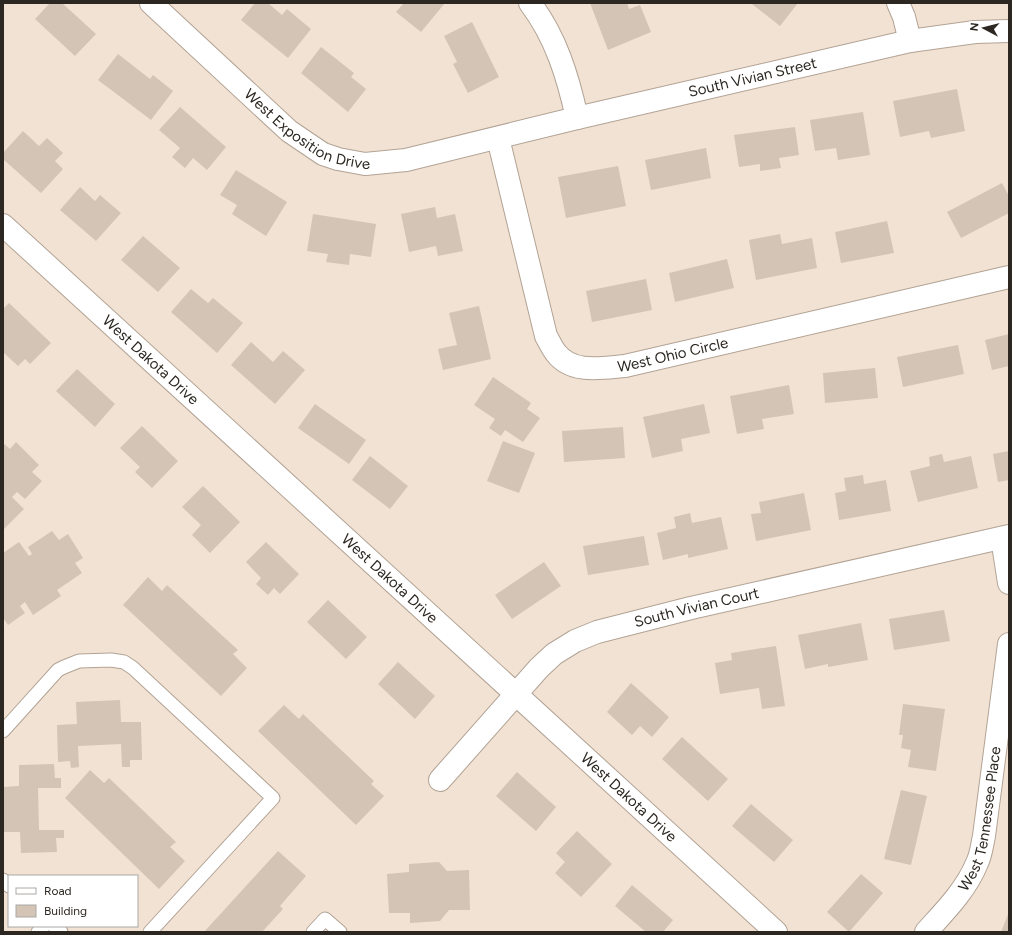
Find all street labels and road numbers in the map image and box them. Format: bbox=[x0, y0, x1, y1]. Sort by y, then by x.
street label: South Vivian Street bbox=[687, 54, 819, 101]
street label: West Exposition Drive bbox=[240, 85, 371, 173]
street label: West Dakota Drive bbox=[99, 312, 202, 408]
street label: West Ohio Circle bbox=[617, 333, 730, 376]
street label: West Dakota Drive bbox=[338, 530, 441, 627]
street label: South Vivian Court bbox=[632, 584, 761, 631]
street label: West Tennessee Place bbox=[955, 745, 1005, 895]
street label: West Dakota Drive bbox=[577, 749, 681, 846]

